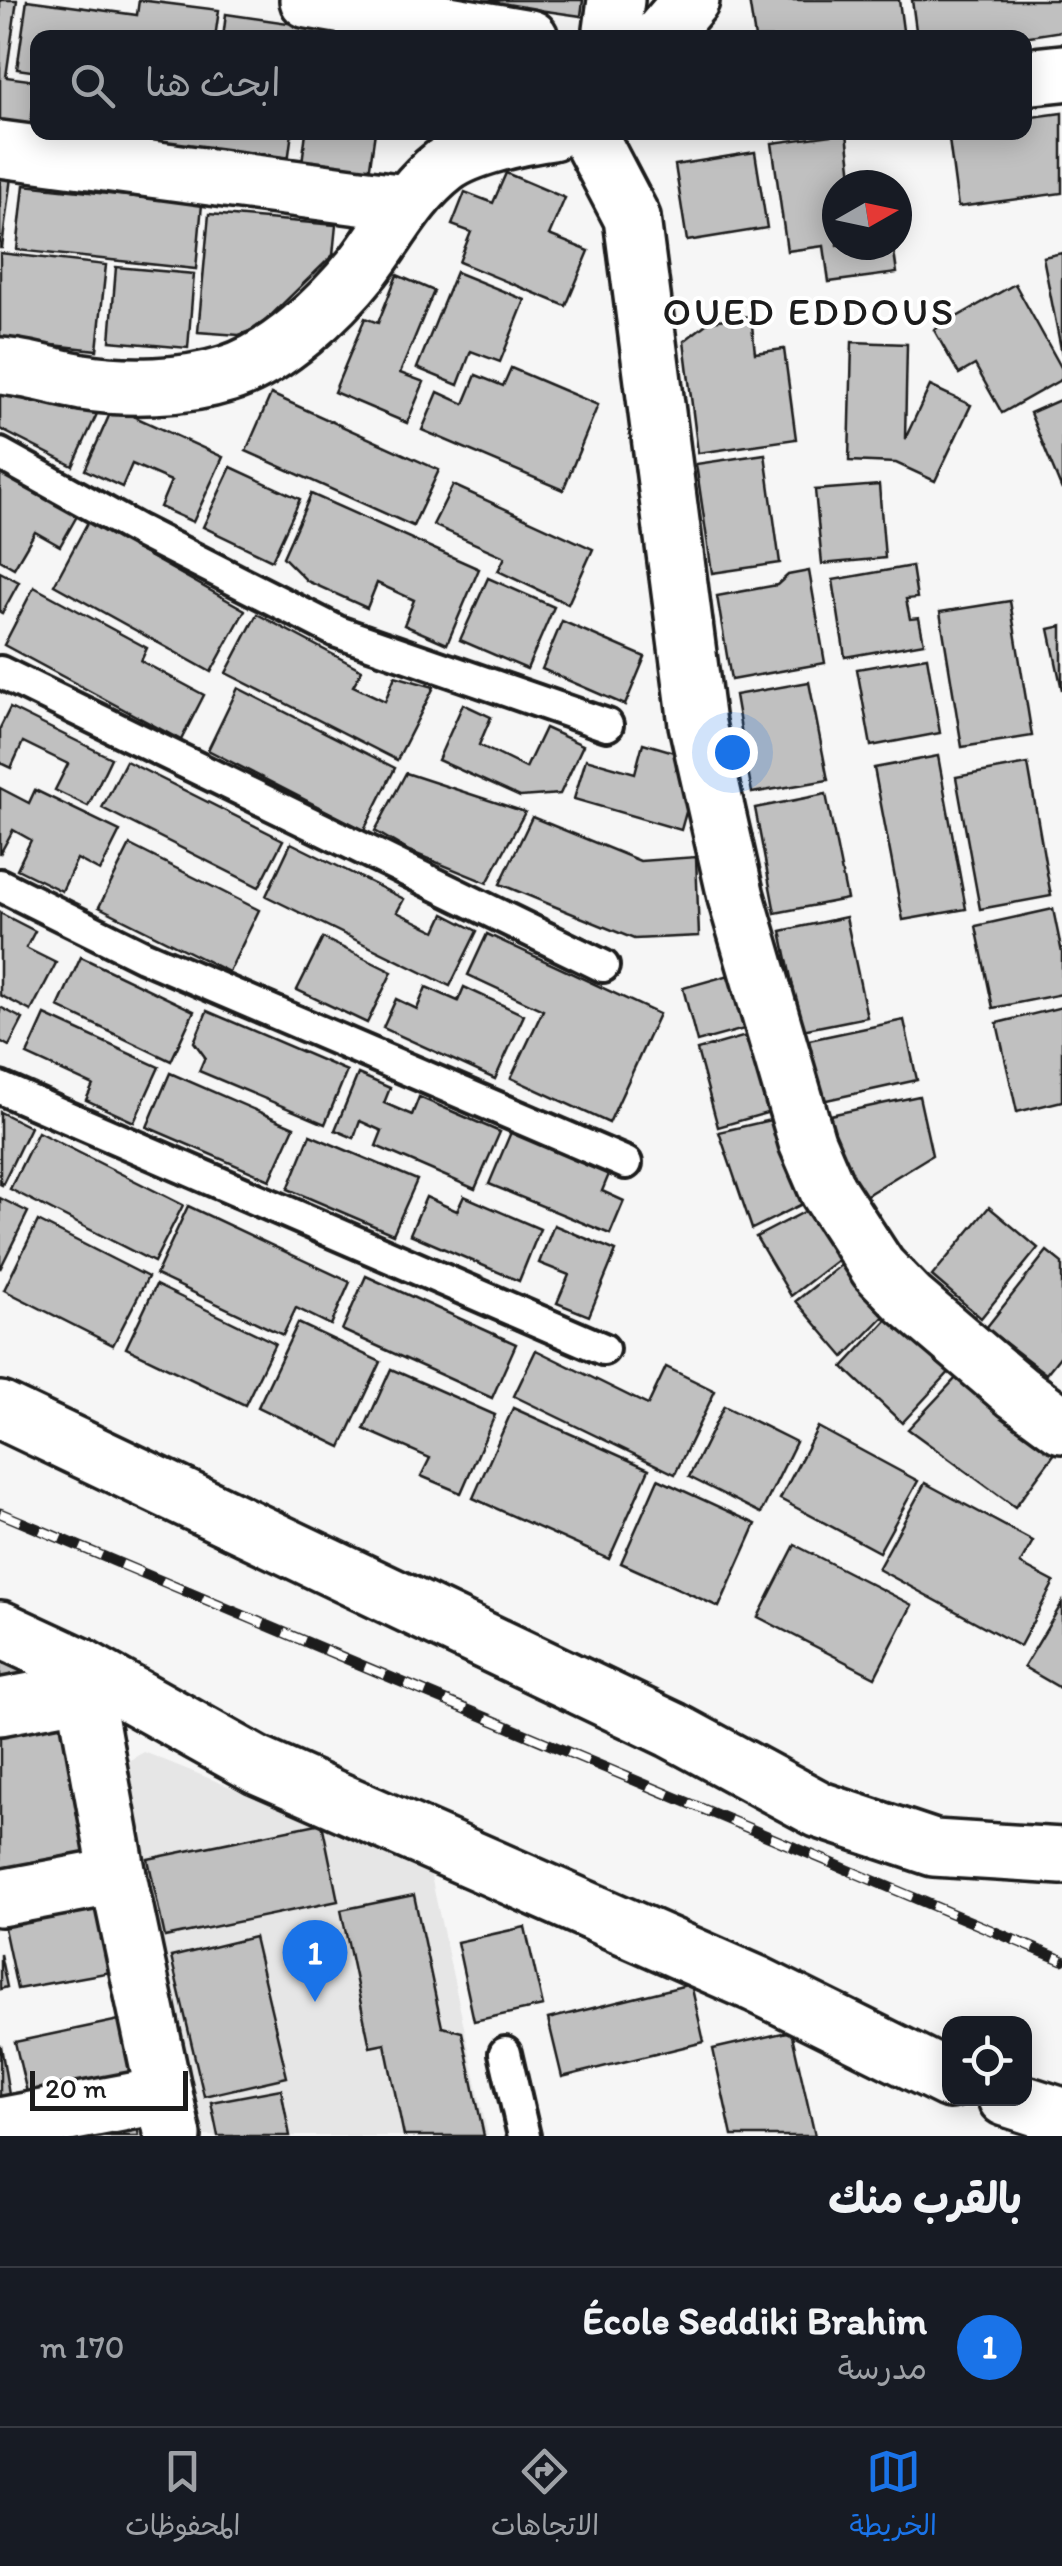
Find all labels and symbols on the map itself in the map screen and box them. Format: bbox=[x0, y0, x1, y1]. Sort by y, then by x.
north arrow bbox=[822, 170, 912, 260]
district label: OUED EDDOUS bbox=[662, 287, 956, 335]
your location bbox=[707, 727, 758, 778]
pin: 1 bbox=[282, 1920, 348, 2002]
scale bar bbox=[30, 2066, 188, 2110]

